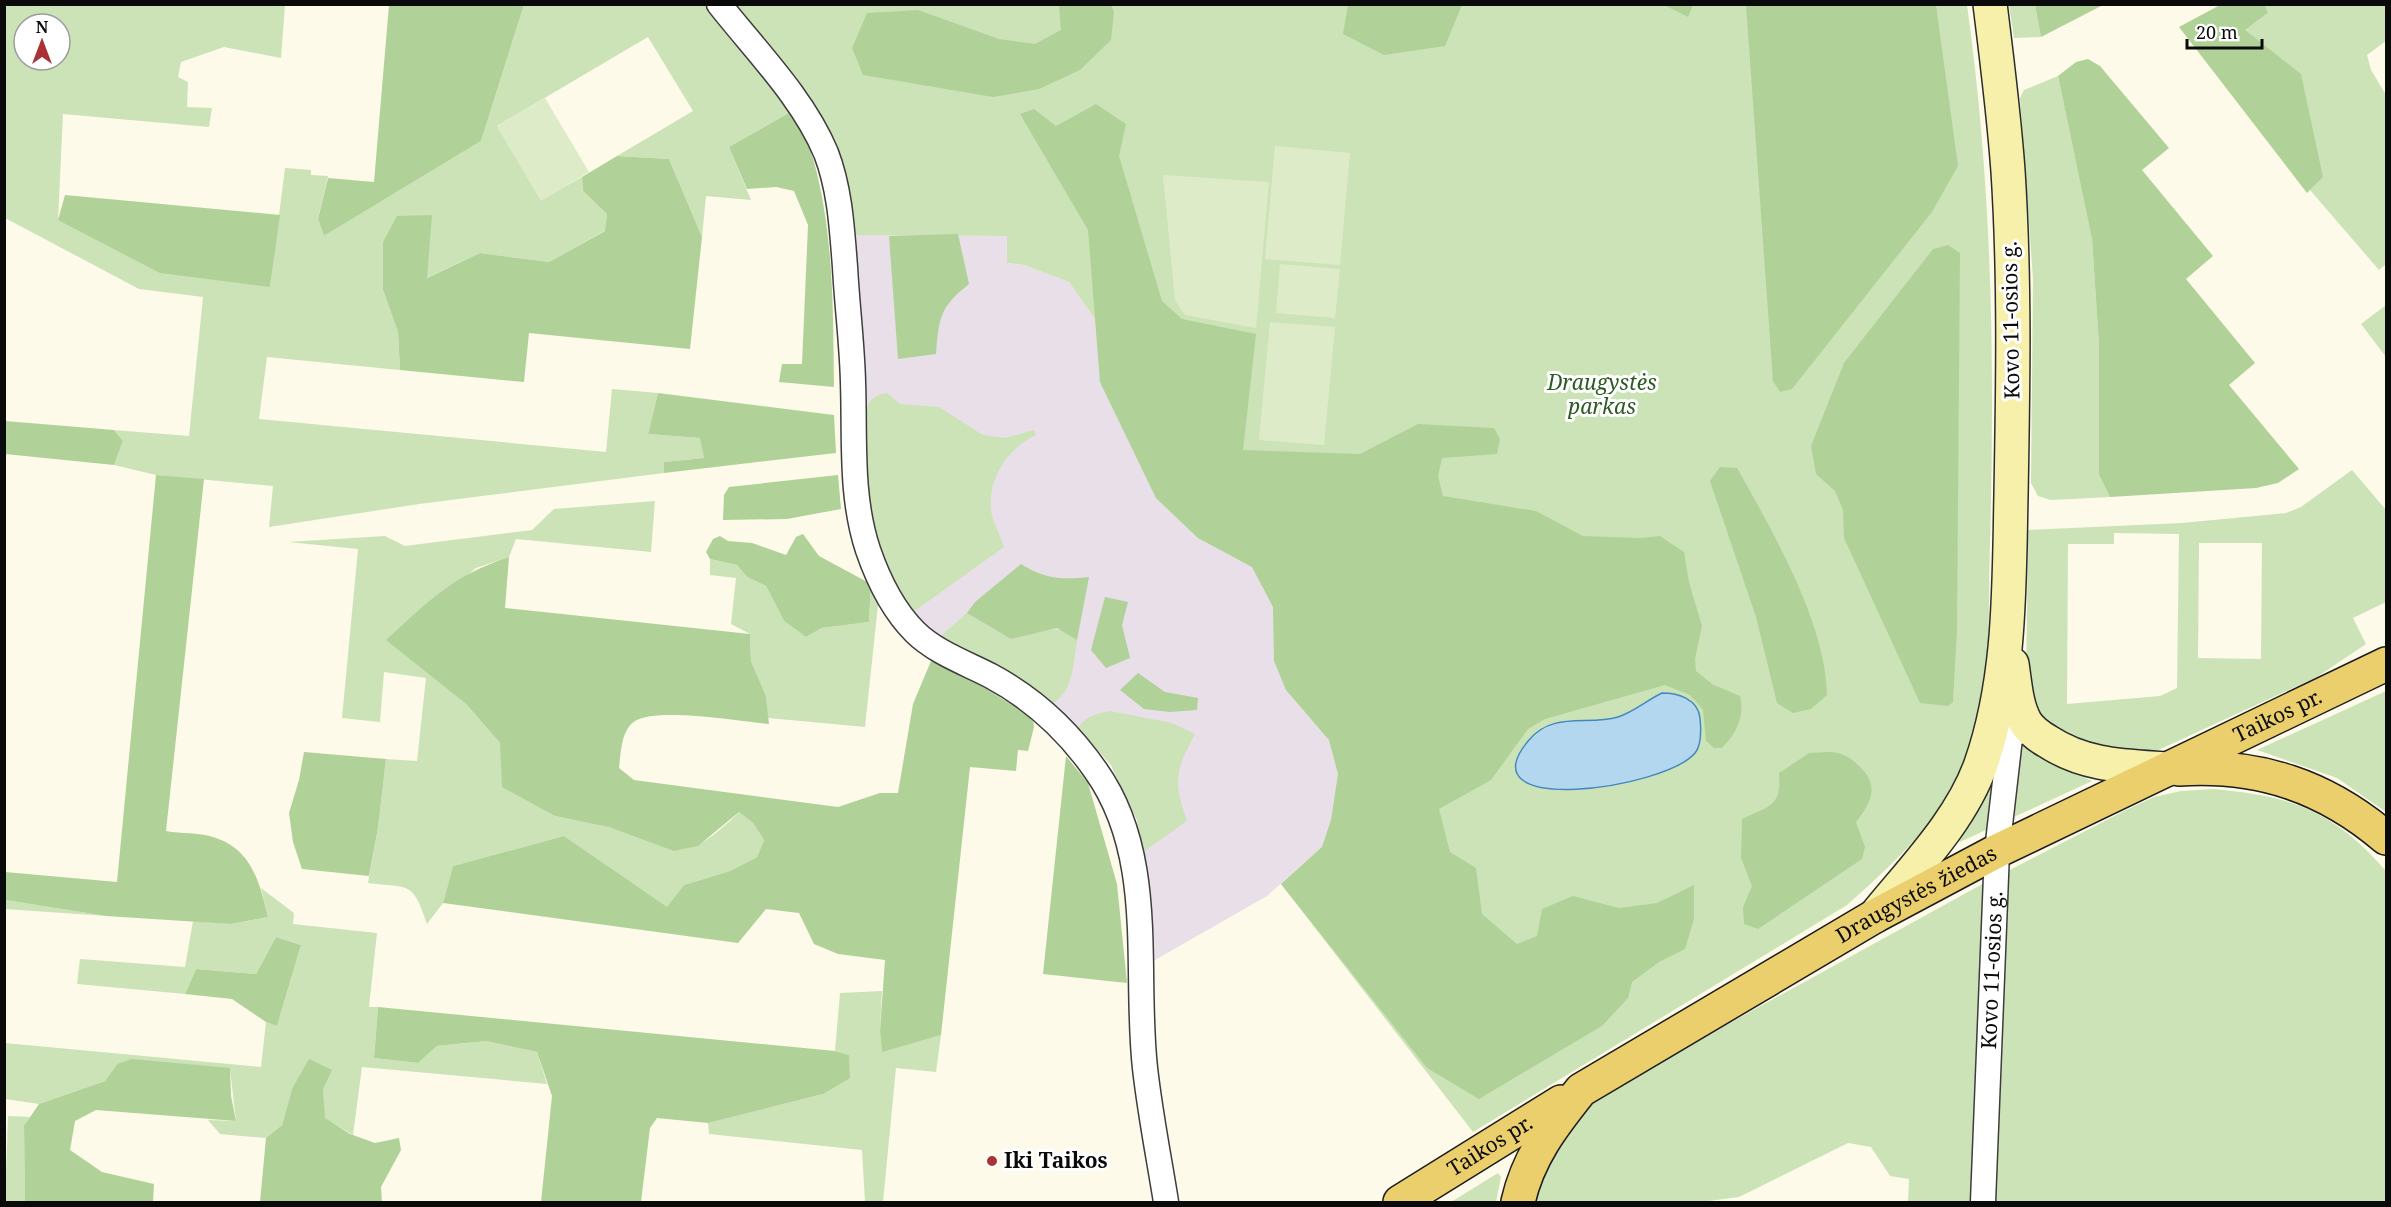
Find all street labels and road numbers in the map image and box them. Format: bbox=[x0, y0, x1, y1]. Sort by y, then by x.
street label: Kovo 11-osios g. bbox=[1995, 241, 2025, 399]
street label: Taikos pr. bbox=[2228, 682, 2326, 748]
street label: Draugystės žiedas bbox=[1830, 839, 2001, 949]
street label: Kovo 11-osios g. bbox=[1974, 891, 2008, 1050]
street label: Taikos pr. bbox=[1442, 1108, 1537, 1182]

